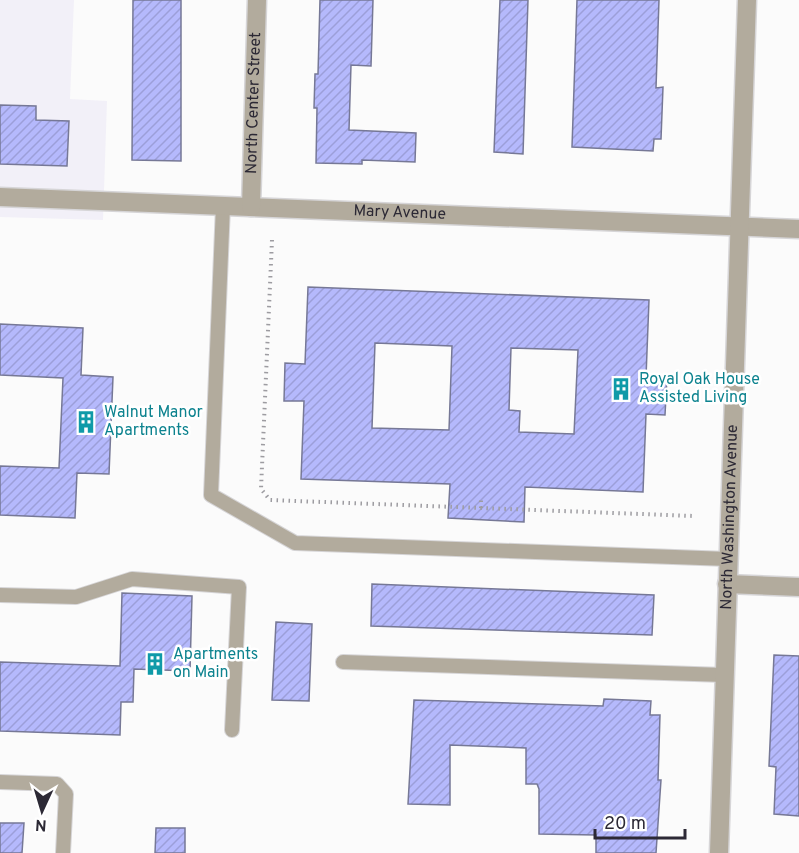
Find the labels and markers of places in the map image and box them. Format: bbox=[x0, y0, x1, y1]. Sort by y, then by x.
place label: Royal Oak House Assisted Living bbox=[639, 370, 760, 408]
building icon: Royal Oak House Assisted Living bbox=[608, 376, 634, 402]
place label: Walnut Manor Apartments bbox=[104, 403, 203, 441]
building icon: Walnut Manor Apartments bbox=[73, 409, 99, 435]
place label: Apartments on Main bbox=[173, 645, 258, 683]
building icon: Apartments on Main bbox=[142, 651, 168, 677]

